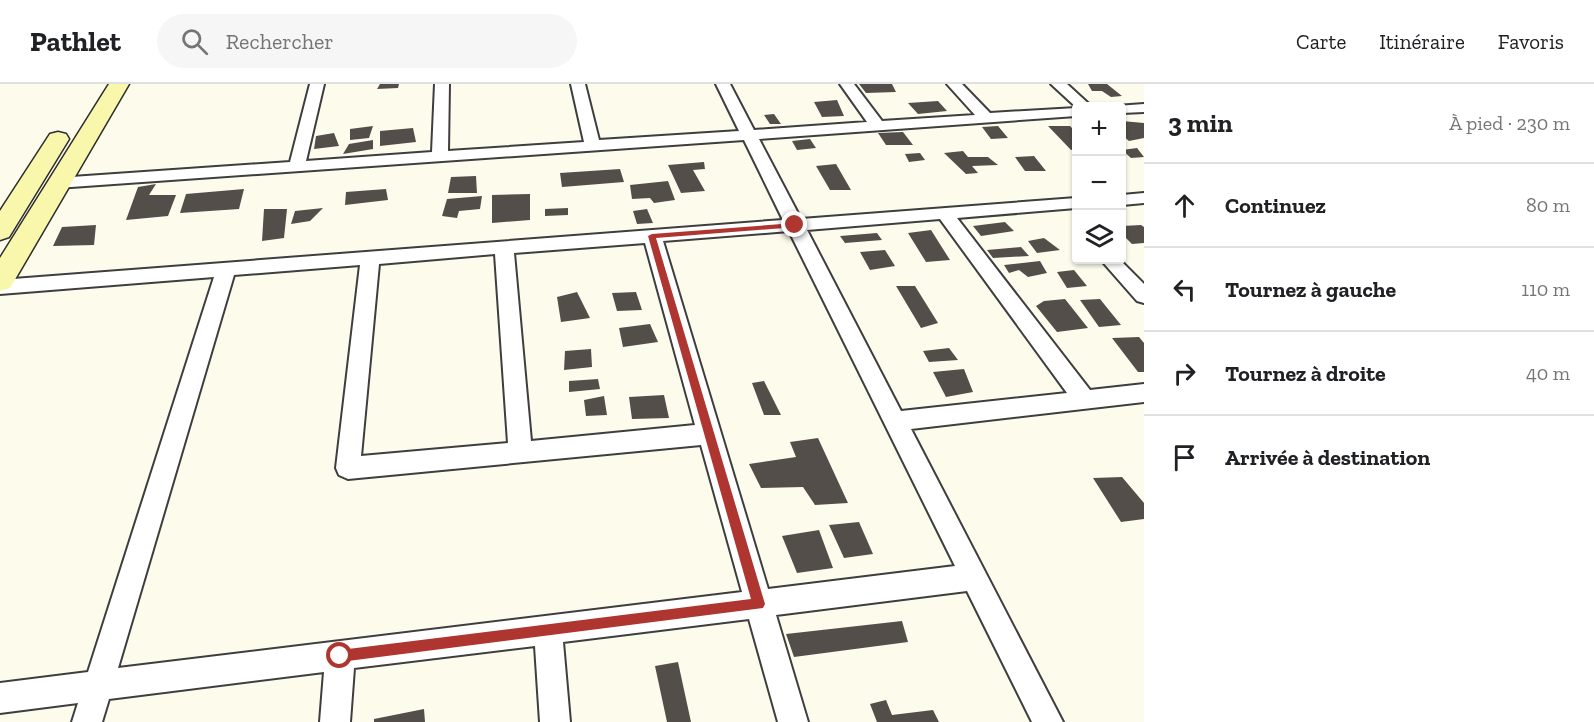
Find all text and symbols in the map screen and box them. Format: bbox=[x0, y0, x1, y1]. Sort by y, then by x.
search box bbox=[157, 14, 577, 68]
text: Pathlet bbox=[30, 25, 121, 58]
icon: search bbox=[178, 25, 211, 58]
text: Rechercher bbox=[226, 28, 334, 55]
text: Carte bbox=[1296, 29, 1346, 54]
text: Itinéraire bbox=[1379, 29, 1465, 54]
text: Favoris bbox=[1498, 29, 1564, 54]
map controls bbox=[1072, 102, 1126, 264]
button: + bbox=[1072, 102, 1126, 156]
text: 3 min bbox=[1168, 107, 1233, 139]
text: À pied · 230 m bbox=[1449, 111, 1570, 135]
button: − bbox=[1072, 156, 1126, 210]
icon: ahead bbox=[1168, 189, 1201, 222]
text: Continuez bbox=[1225, 192, 1326, 219]
text: 80 m bbox=[1526, 193, 1570, 217]
button: layers bbox=[1072, 210, 1126, 264]
route end bbox=[781, 211, 807, 237]
icon: left bbox=[1168, 273, 1201, 306]
text: Tournez à gauche bbox=[1225, 276, 1396, 303]
text: 110 m bbox=[1521, 277, 1570, 301]
icon: right bbox=[1168, 357, 1201, 390]
text: Tournez à droite bbox=[1225, 360, 1386, 387]
text: 40 m bbox=[1526, 361, 1570, 385]
icon: arrive bbox=[1168, 441, 1201, 474]
text: Arrivée à destination bbox=[1225, 444, 1430, 471]
route start bbox=[326, 642, 352, 668]

